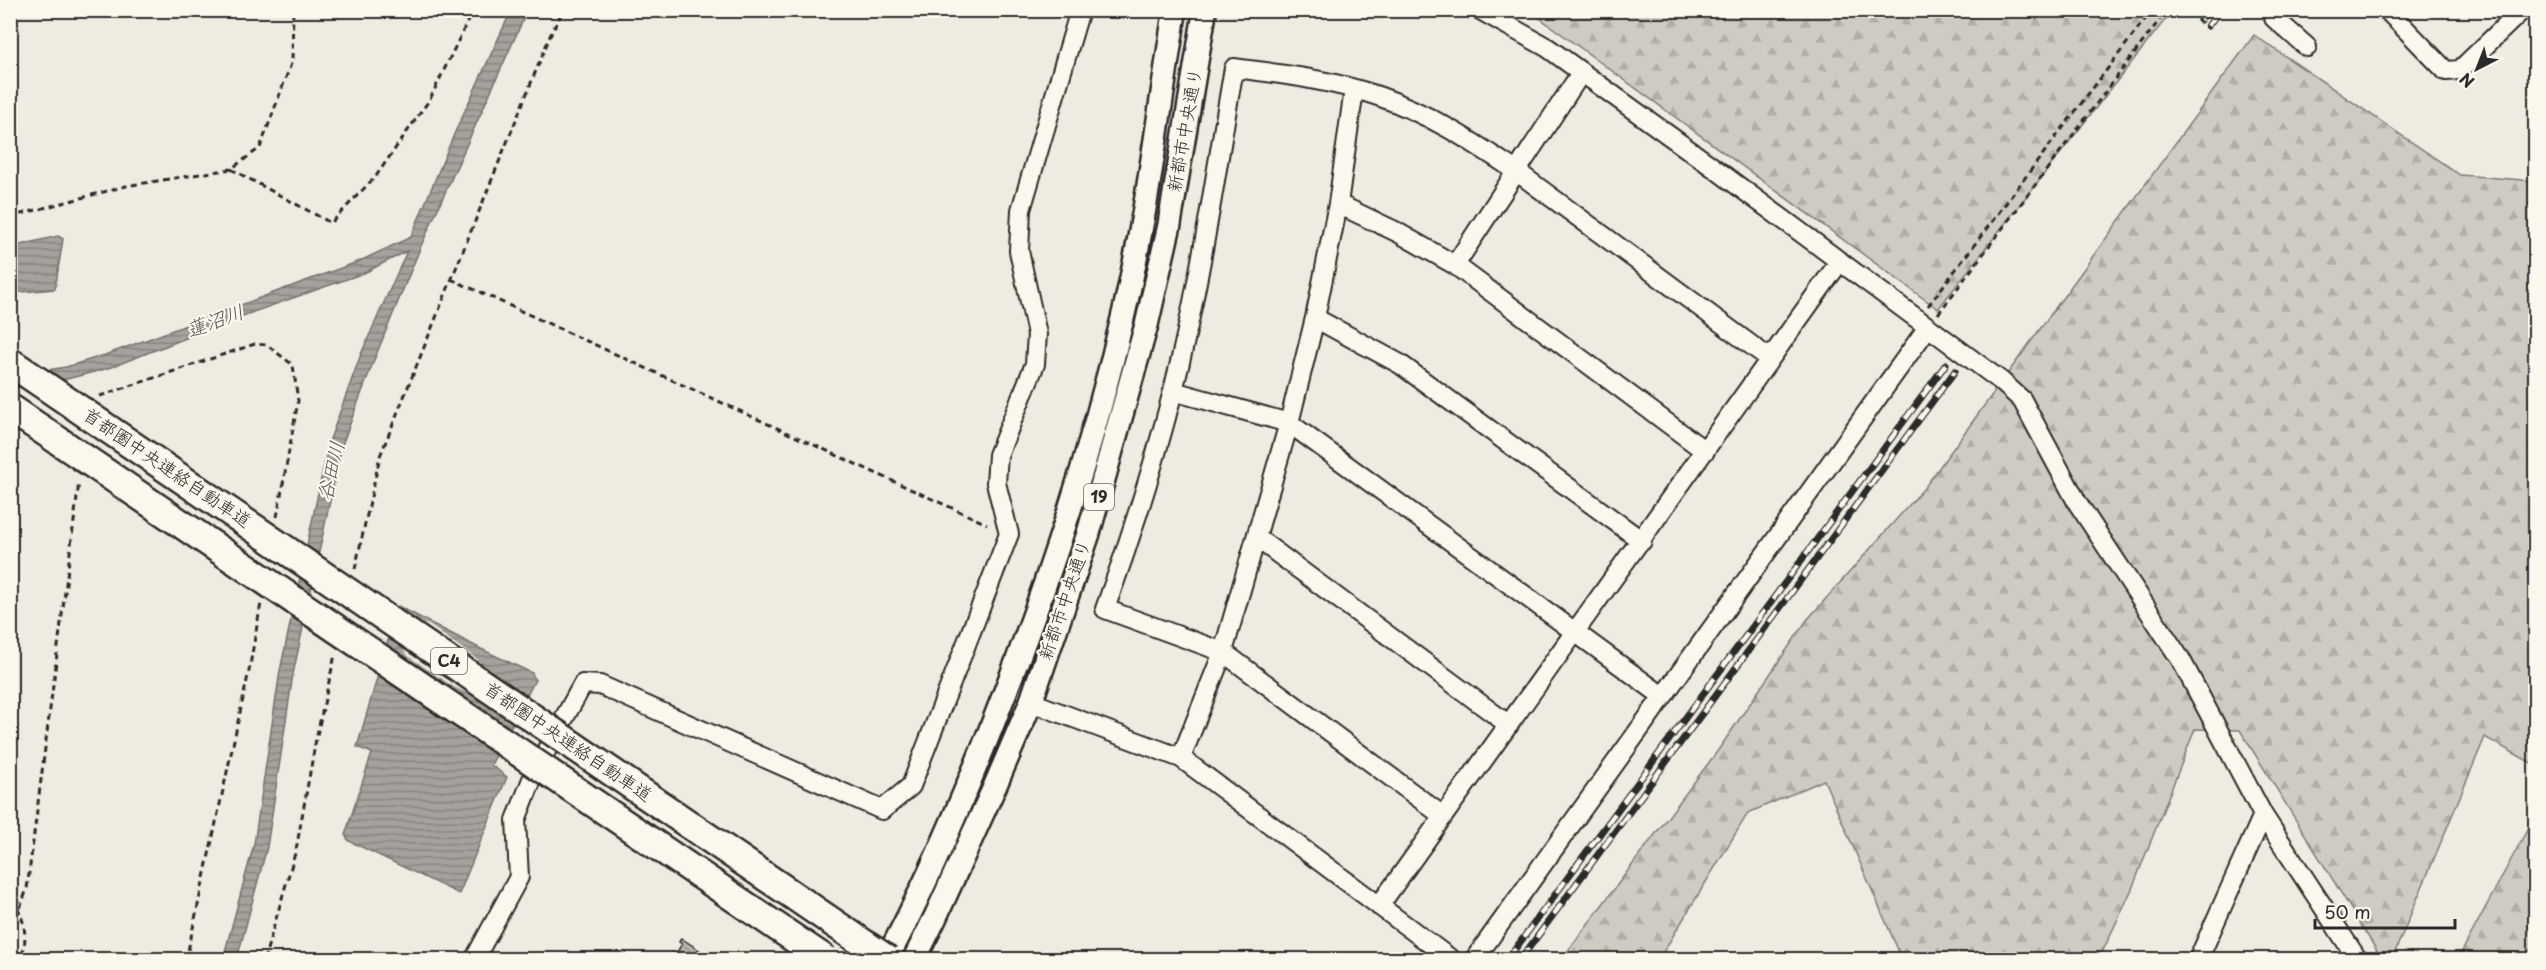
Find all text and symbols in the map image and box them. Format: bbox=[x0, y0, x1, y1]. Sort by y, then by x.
north arrow bbox=[2447, 39, 2507, 99]
street label: 新都市中央通り bbox=[1159, 65, 1208, 194]
text: N bbox=[2454, 68, 2479, 94]
water label: 蓮沼川 bbox=[181, 296, 248, 344]
street label: 首都圏中央連絡自動車道 bbox=[78, 400, 257, 533]
water label: 谷田川 bbox=[309, 438, 351, 503]
road number: 19 bbox=[1084, 484, 1114, 510]
street label: 新都市中央通り bbox=[1030, 536, 1097, 663]
road number: C4 bbox=[431, 648, 467, 674]
street label: 首都圏中央連絡自動車道 bbox=[479, 674, 658, 807]
scale bar bbox=[2315, 892, 2454, 930]
text: 50 m bbox=[2324, 898, 2371, 925]

